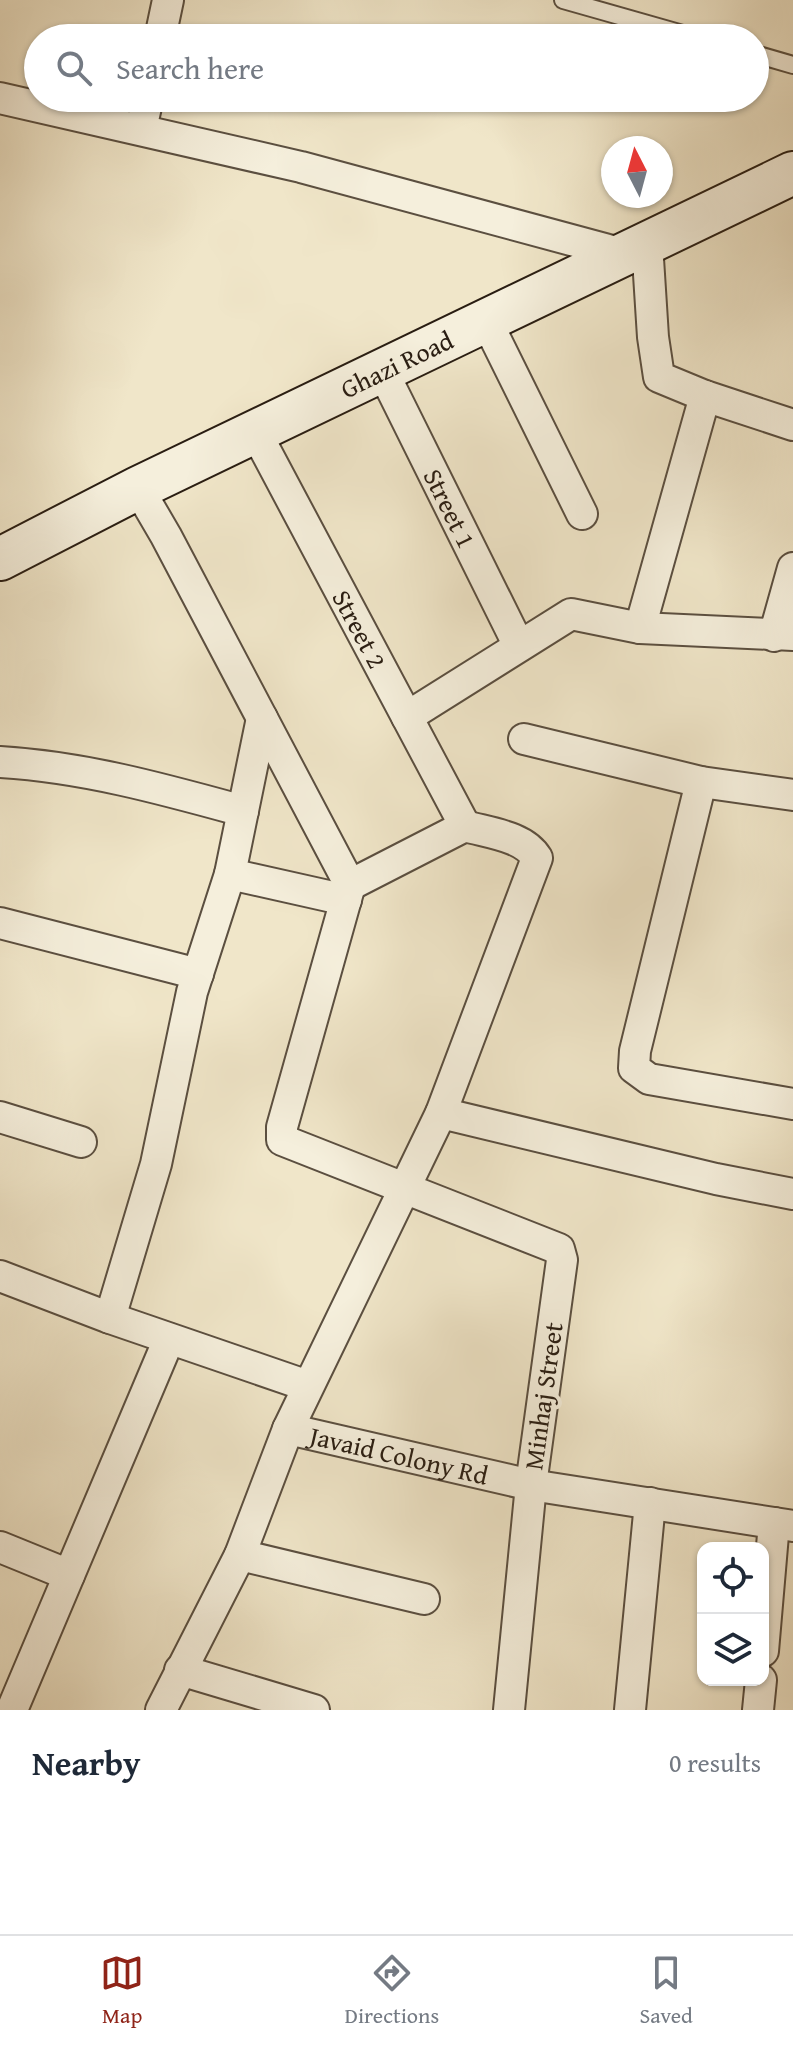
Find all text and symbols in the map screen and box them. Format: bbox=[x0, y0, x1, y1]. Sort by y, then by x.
search box bbox=[24, 24, 769, 112]
icon: search bbox=[52, 46, 96, 90]
text: Search here bbox=[116, 46, 264, 90]
north arrow bbox=[601, 136, 673, 208]
street label: Ghazi Road bbox=[333, 320, 460, 408]
street label: Street 1 bbox=[414, 462, 487, 554]
street label: Street 2 bbox=[323, 583, 397, 675]
street label: Minhaj Street bbox=[513, 1320, 573, 1472]
street label: Javaid Colony Rd bbox=[303, 1414, 492, 1494]
map controls bbox=[697, 1542, 769, 1686]
button: locate bbox=[697, 1542, 769, 1614]
button: layers bbox=[697, 1614, 769, 1686]
text: Nearby bbox=[32, 1738, 141, 1787]
text: 0 results bbox=[669, 1743, 761, 1782]
tab: Map bbox=[100, 1951, 144, 2031]
tab: Directions bbox=[345, 1951, 439, 2031]
tab: Saved bbox=[640, 1951, 693, 2031]

